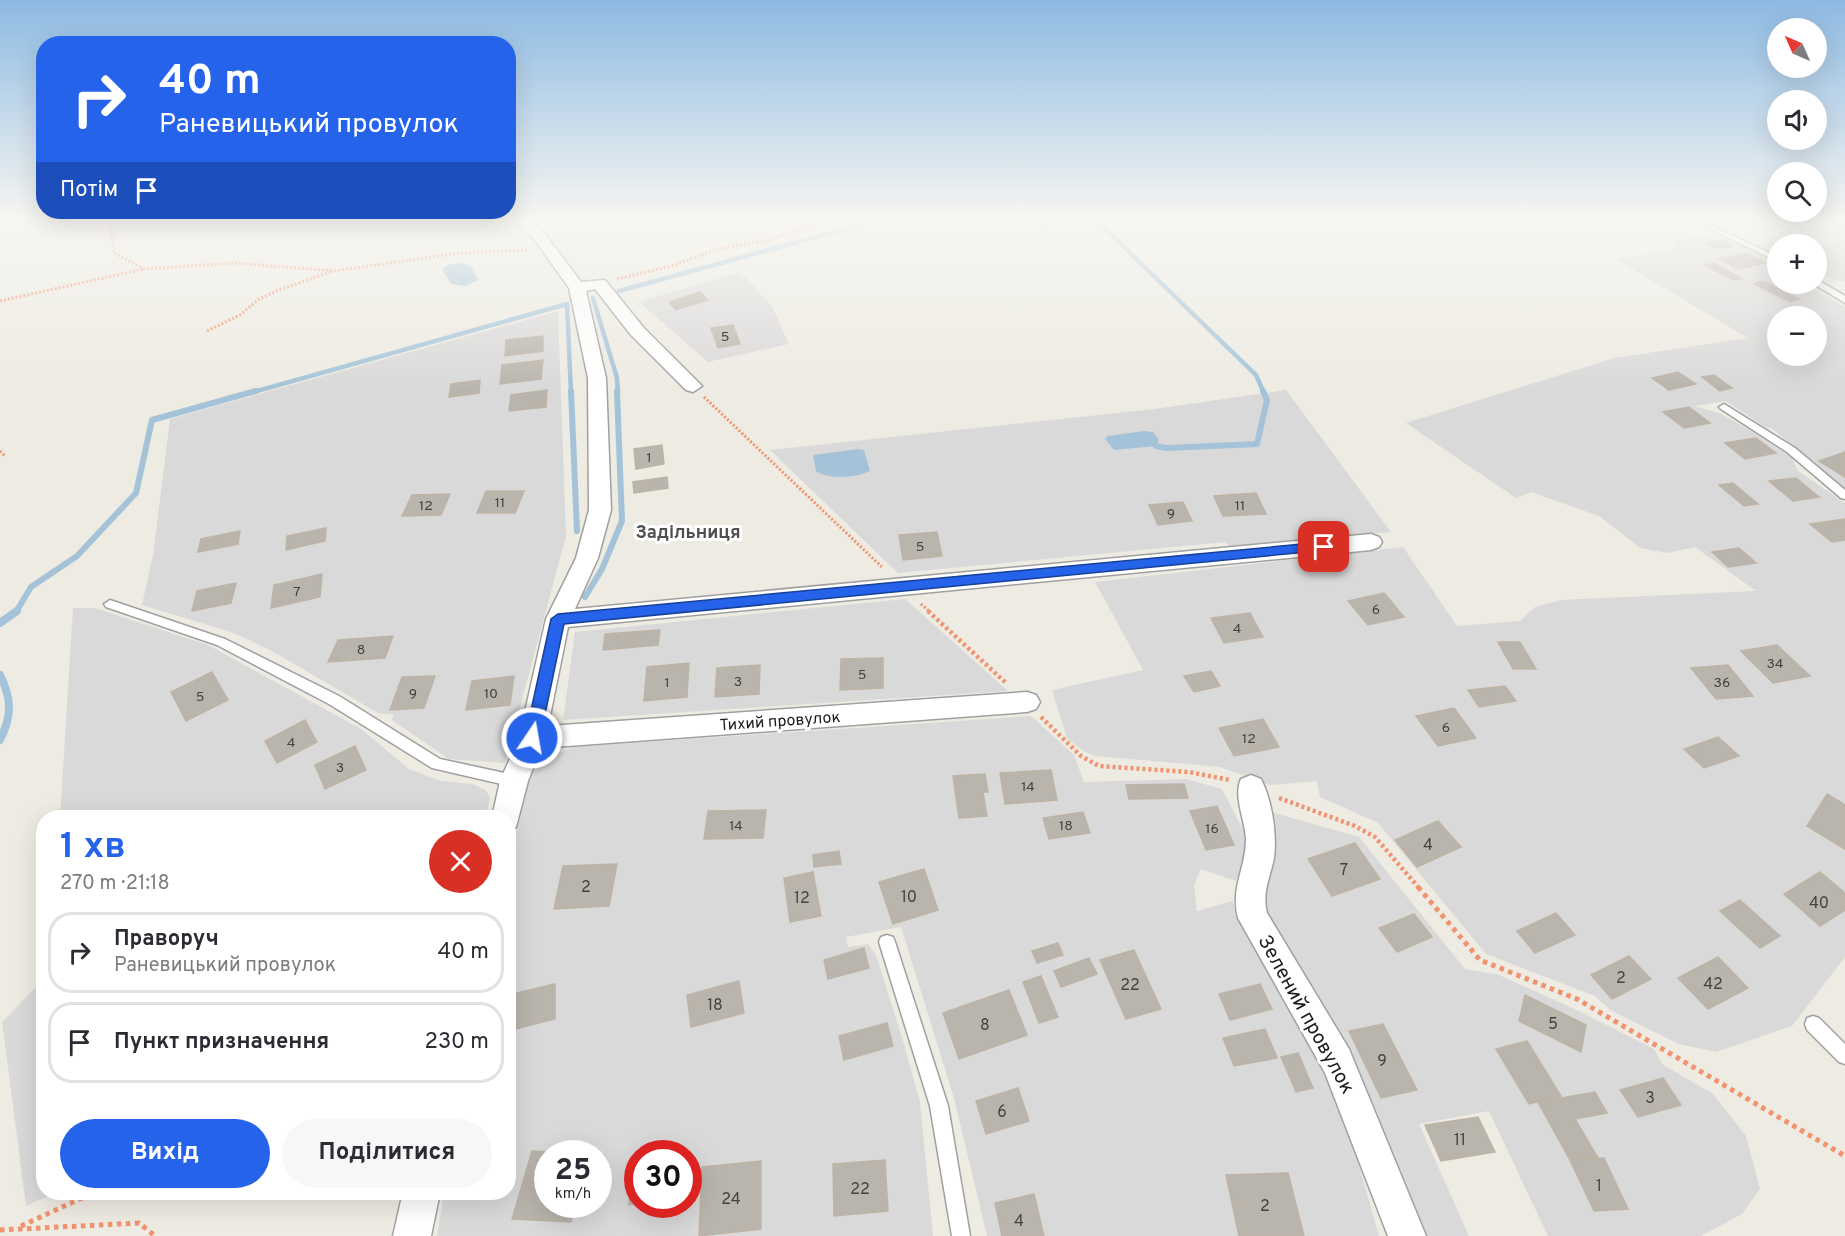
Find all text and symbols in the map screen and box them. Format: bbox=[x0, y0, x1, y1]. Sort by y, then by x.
north arrow bbox=[1767, 18, 1827, 78]
map controls bbox=[1767, 18, 1827, 366]
text: 40 m bbox=[159, 56, 261, 109]
icon: right bbox=[60, 60, 138, 138]
button: sound bbox=[1767, 90, 1827, 150]
text: Раневицький провулок bbox=[159, 108, 459, 142]
button: search bbox=[1767, 162, 1827, 222]
icon: arrive bbox=[130, 174, 163, 207]
text: Потім bbox=[60, 177, 118, 204]
button: + bbox=[1767, 234, 1827, 294]
button: − bbox=[1767, 306, 1827, 366]
house number: 5 bbox=[721, 329, 729, 346]
house number: 1 bbox=[646, 450, 652, 467]
house number: 11 bbox=[495, 495, 505, 512]
house number: 12 bbox=[419, 498, 433, 515]
house number: 11 bbox=[1235, 498, 1245, 515]
house number: 9 bbox=[1167, 506, 1175, 523]
pin bbox=[1298, 521, 1349, 572]
district label: Задільниця bbox=[635, 522, 741, 545]
icon: arrive bbox=[1307, 530, 1340, 563]
house number: 5 bbox=[916, 539, 924, 556]
house number: 7 bbox=[293, 584, 301, 601]
house number: 6 bbox=[1372, 602, 1380, 619]
house number: 4 bbox=[1233, 621, 1241, 638]
house number: 8 bbox=[357, 642, 365, 659]
house number: 34 bbox=[1766, 656, 1784, 673]
house number: 5 bbox=[858, 667, 866, 684]
house number: 3 bbox=[734, 674, 742, 691]
house number: 1 bbox=[664, 675, 670, 692]
house number: 36 bbox=[1714, 675, 1730, 692]
house number: 9 bbox=[409, 686, 417, 703]
house number: 10 bbox=[484, 686, 498, 703]
house number: 5 bbox=[196, 689, 204, 706]
position arrow bbox=[500, 706, 564, 770]
street label: Тихий провулок bbox=[719, 708, 841, 736]
house number: 6 bbox=[1442, 720, 1450, 737]
house number: 12 bbox=[1242, 731, 1256, 748]
house number: 4 bbox=[287, 735, 295, 752]
house number: 3 bbox=[336, 760, 344, 777]
house number: 14 bbox=[1021, 779, 1035, 796]
house number: 14 bbox=[729, 818, 743, 835]
house number: 18 bbox=[1059, 818, 1073, 835]
house number: 16 bbox=[1205, 821, 1219, 838]
text: 1 хв bbox=[60, 825, 126, 871]
button: close bbox=[429, 830, 492, 893]
house number: 4 bbox=[1423, 836, 1433, 856]
house number: 7 bbox=[1340, 861, 1348, 881]
text: 270 m · 21:18 bbox=[60, 871, 170, 897]
house number: 2 bbox=[581, 878, 591, 898]
house number: 10 bbox=[901, 888, 917, 908]
house number: 12 bbox=[794, 889, 810, 909]
house number: 40 bbox=[1809, 894, 1829, 914]
text: Праворуч bbox=[114, 926, 219, 953]
street label: Зелений провулок bbox=[1251, 931, 1360, 1099]
icon: right bbox=[63, 936, 96, 969]
text: 40 m bbox=[437, 939, 489, 966]
text: Раневицький провулок bbox=[114, 953, 336, 979]
house number: 2 bbox=[1616, 969, 1626, 989]
house number: 42 bbox=[1703, 975, 1723, 995]
house number: 22 bbox=[1120, 976, 1140, 996]
house number: 18 bbox=[707, 996, 723, 1016]
house number: 5 bbox=[1548, 1015, 1558, 1035]
house number: 8 bbox=[980, 1016, 990, 1036]
icon: arrive bbox=[63, 1026, 96, 1059]
text: Пункт призначення bbox=[114, 1029, 329, 1056]
text: 230 m bbox=[425, 1029, 489, 1056]
house number: 9 bbox=[1377, 1052, 1387, 1072]
house number: 3 bbox=[1645, 1089, 1655, 1109]
house number: 6 bbox=[997, 1103, 1007, 1123]
button: Вихід bbox=[60, 1119, 270, 1188]
button: Поділитися bbox=[282, 1119, 492, 1188]
house number: 11 bbox=[1454, 1131, 1466, 1151]
speed limit sign: 30 bbox=[624, 1140, 702, 1218]
text: 25 bbox=[555, 1153, 591, 1190]
house number: 1 bbox=[1596, 1177, 1602, 1197]
house number: 22 bbox=[850, 1180, 870, 1200]
text: km/h bbox=[555, 1185, 591, 1204]
house number: 24 bbox=[721, 1190, 741, 1210]
house number: 2 bbox=[1260, 1197, 1270, 1217]
house number: 4 bbox=[1014, 1212, 1024, 1232]

